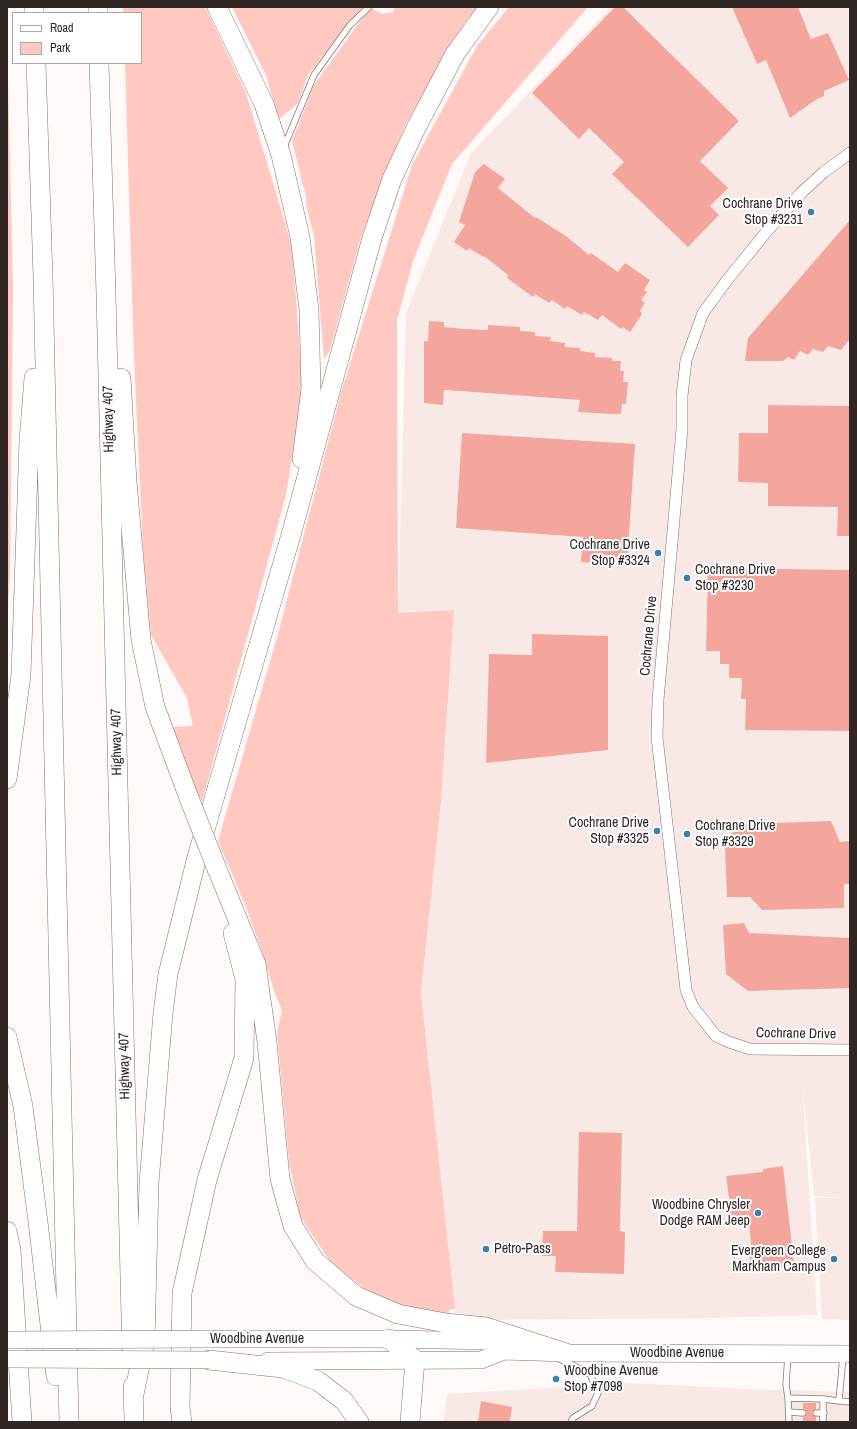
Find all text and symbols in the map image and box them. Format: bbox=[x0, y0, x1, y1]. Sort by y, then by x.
legend bbox=[12, 12, 142, 64]
text: Road bbox=[50, 20, 74, 36]
text: Park bbox=[50, 40, 70, 56]
place label: Cochrane Drive Stop #3231 bbox=[723, 196, 803, 228]
marker: Cochrane Drive Stop #3231 bbox=[806, 207, 816, 217]
street label: Highway 407 bbox=[100, 385, 118, 453]
place label: Cochrane Drive Stop #3324 bbox=[570, 537, 650, 570]
marker: Cochrane Drive Stop #3324 bbox=[653, 548, 663, 558]
place label: Cochrane Drive Stop #3230 bbox=[695, 562, 775, 594]
marker: Cochrane Drive Stop #3230 bbox=[682, 573, 692, 583]
street label: Cochrane Drive bbox=[637, 595, 661, 677]
street label: Highway 407 bbox=[108, 708, 126, 776]
place label: Cochrane Drive Stop #3325 bbox=[569, 815, 649, 848]
place label: Cochrane Drive Stop #3329 bbox=[695, 818, 775, 850]
marker: Cochrane Drive Stop #3325 bbox=[652, 826, 662, 836]
marker: Cochrane Drive Stop #3329 bbox=[682, 829, 692, 839]
street label: Cochrane Drive bbox=[756, 1025, 836, 1043]
street label: Highway 407 bbox=[116, 1032, 134, 1100]
place label: Woodbine Chrysler Dodge RAM Jeep bbox=[652, 1197, 750, 1230]
marker: Woodbine Chrysler Dodge RAM Jeep bbox=[753, 1208, 763, 1218]
place label: Petro-Pass bbox=[494, 1241, 551, 1257]
place label: Evergreen College Markham Campus bbox=[731, 1243, 826, 1276]
marker: Petro-Pass bbox=[481, 1244, 491, 1254]
marker: Evergreen College Markham Campus bbox=[829, 1254, 839, 1264]
street label: Woodbine Avenue bbox=[210, 1331, 304, 1347]
street label: Woodbine Avenue bbox=[630, 1345, 724, 1361]
place label: Woodbine Avenue Stop #7098 bbox=[564, 1363, 658, 1396]
marker: Woodbine Avenue Stop #7098 bbox=[551, 1374, 561, 1384]

